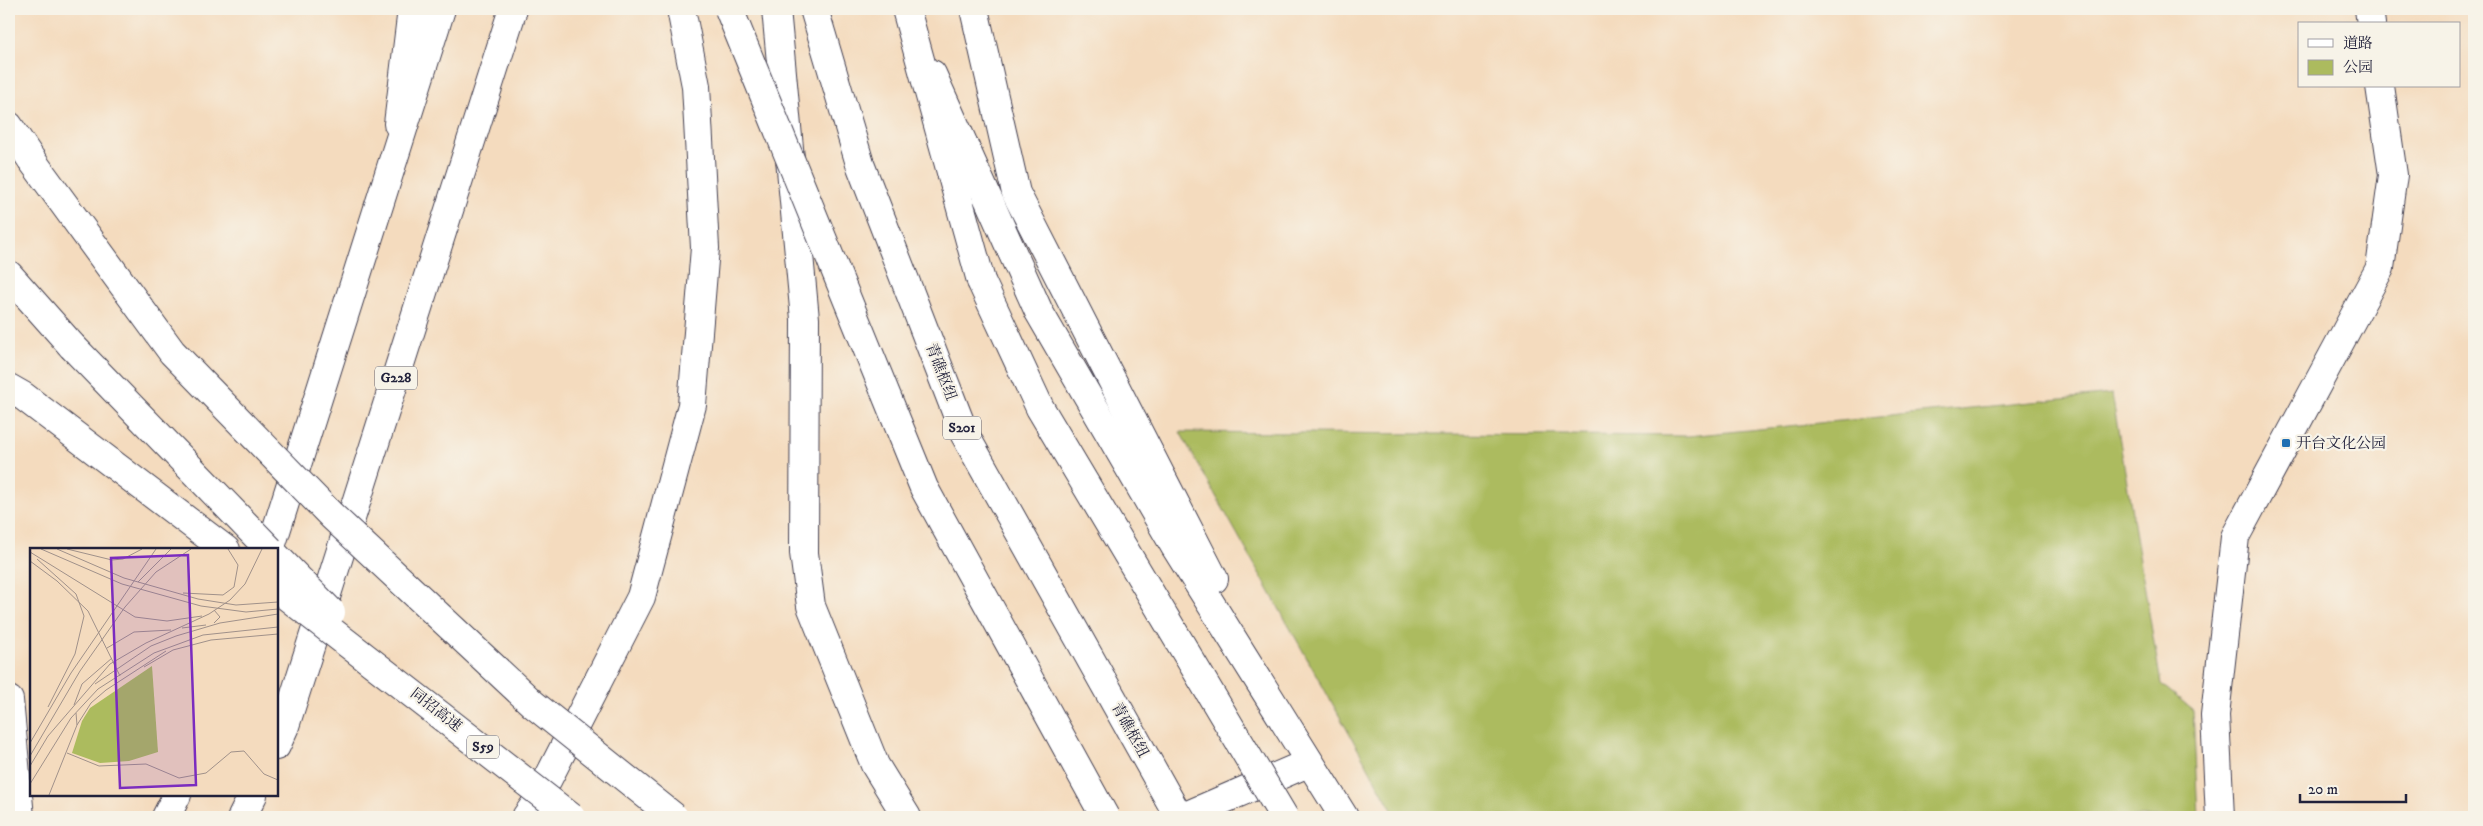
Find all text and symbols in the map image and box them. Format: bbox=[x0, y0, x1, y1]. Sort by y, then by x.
legend bbox=[2298, 22, 2460, 88]
text: 道路 bbox=[2343, 34, 2373, 53]
text: 公园 bbox=[2343, 58, 2373, 77]
street label: 青礁枢纽 bbox=[921, 341, 961, 403]
road number: G228 bbox=[375, 366, 417, 389]
road number: S201 bbox=[943, 416, 981, 439]
place label: 开台文化公园 bbox=[2296, 434, 2386, 453]
marker: 开台文化公园 bbox=[2280, 437, 2292, 449]
inset map bbox=[30, 548, 278, 796]
street label: 同招高速 bbox=[407, 684, 465, 736]
street label: 青礁枢纽 bbox=[1107, 699, 1153, 761]
road number: S59 bbox=[467, 736, 499, 759]
scale bar bbox=[2300, 771, 2407, 803]
text: 20 m bbox=[2308, 780, 2338, 799]

